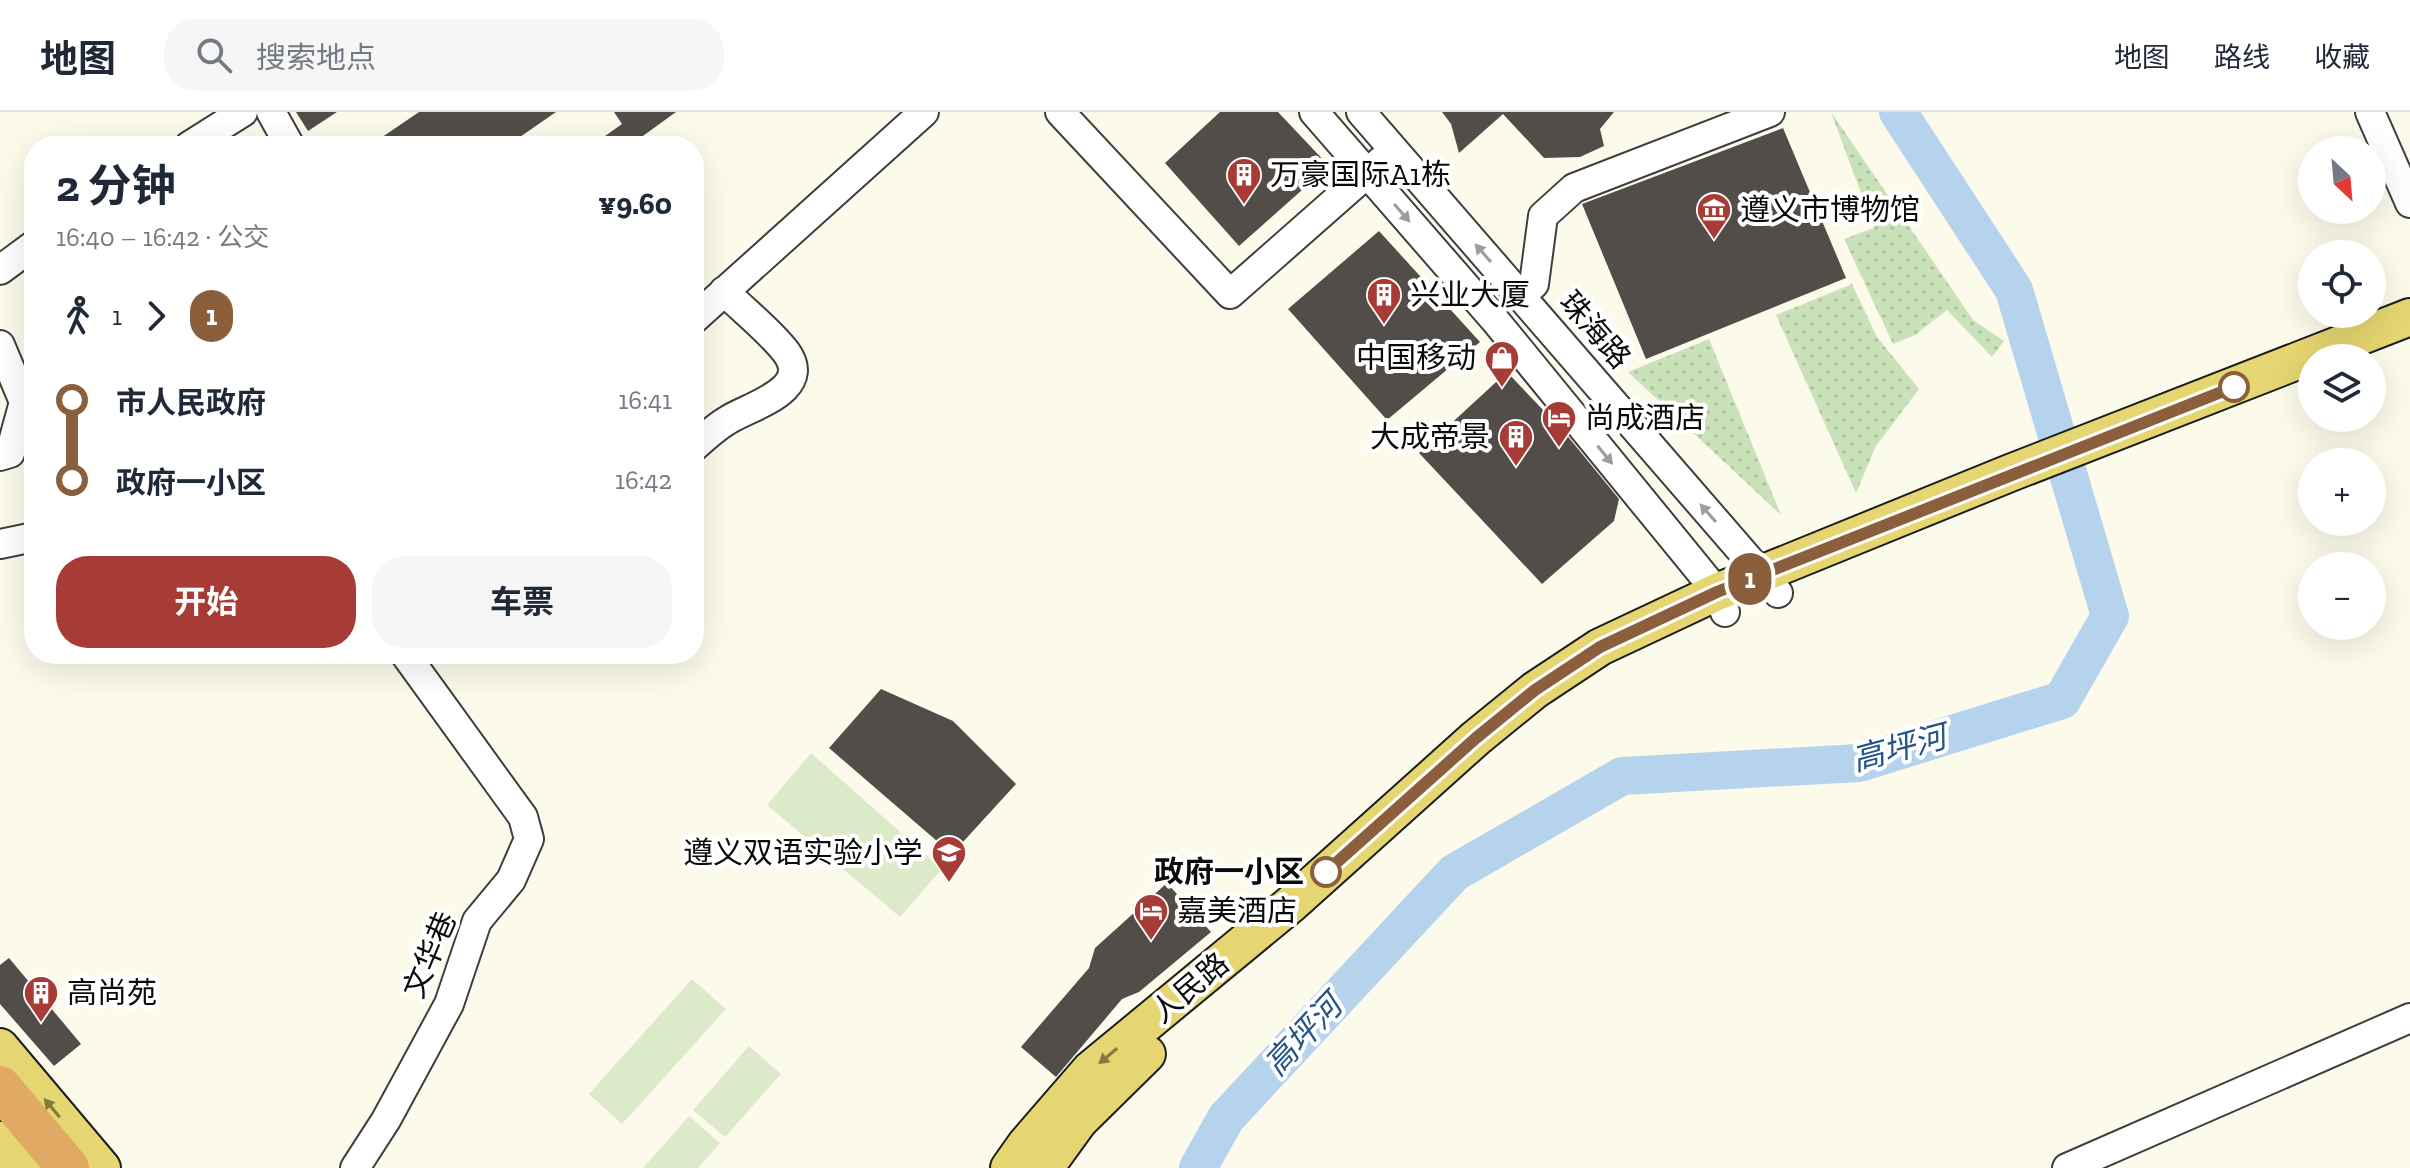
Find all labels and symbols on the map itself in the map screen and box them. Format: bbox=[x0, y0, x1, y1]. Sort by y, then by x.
north arrow bbox=[2298, 136, 2386, 224]
building icon: 万豪国际A1栋 bbox=[1225, 156, 1263, 206]
place label: 万豪国际A1栋 bbox=[1270, 157, 1451, 193]
museum icon: 遵义市博物馆 bbox=[1695, 191, 1733, 241]
place label: 遵义市博物馆 bbox=[1740, 192, 1920, 228]
one-way arrow bbox=[1393, 203, 1410, 223]
one-way arrow bbox=[1475, 243, 1492, 263]
building icon: 兴业大厦 bbox=[1365, 276, 1403, 326]
place label: 兴业大厦 bbox=[1410, 277, 1530, 313]
street label: 珠海路 bbox=[1552, 284, 1638, 376]
shop icon: 中国移动 bbox=[1483, 339, 1521, 389]
place label: 中国移动 bbox=[1356, 340, 1476, 376]
unlabelled marker bbox=[2219, 372, 2249, 402]
hotel icon: 尚成酒店 bbox=[1540, 399, 1578, 449]
place label: 尚成酒店 bbox=[1585, 400, 1705, 436]
building icon: 大成帝景 bbox=[1497, 418, 1535, 468]
place label: 大成帝景 bbox=[1370, 419, 1490, 455]
one-way arrow bbox=[1597, 445, 1613, 465]
one-way arrow bbox=[1700, 504, 1717, 524]
line badge: 1 bbox=[1724, 553, 1776, 605]
water label: 高坪河 bbox=[1848, 716, 1956, 779]
school or university icon: 遵义双语实验小学 bbox=[930, 834, 968, 884]
place label: 遵义双语实验小学 bbox=[683, 835, 923, 871]
place label: 政府一小区 bbox=[1154, 854, 1304, 890]
marker: 政府一小区 bbox=[1311, 857, 1341, 887]
hotel icon: 嘉美酒店 bbox=[1132, 892, 1170, 942]
place label: 嘉美酒店 bbox=[1177, 893, 1297, 929]
street label: 文华巷 bbox=[396, 907, 464, 1003]
street label: 人民路 bbox=[1144, 945, 1236, 1031]
building icon: 高尚苑 bbox=[22, 974, 60, 1024]
place label: 高尚苑 bbox=[67, 975, 157, 1011]
water label: 高坪河 bbox=[1256, 983, 1354, 1083]
one-way arrow bbox=[1098, 1047, 1118, 1064]
one-way arrow bbox=[44, 1099, 61, 1119]

